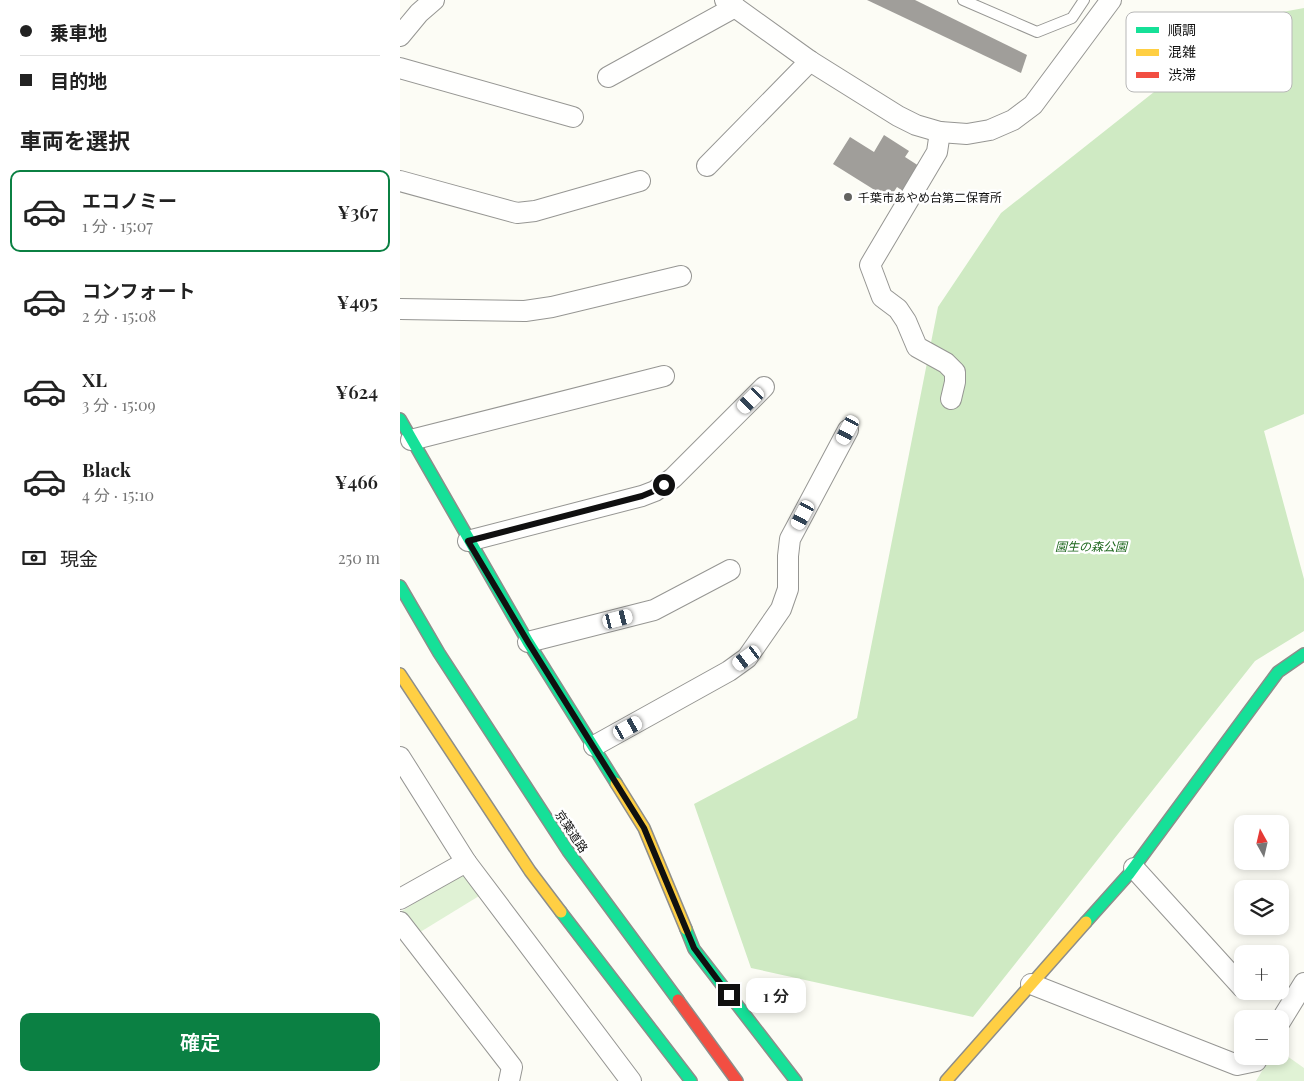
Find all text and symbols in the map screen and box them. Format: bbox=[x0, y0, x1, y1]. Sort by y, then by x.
legend bbox=[1126, 12, 1292, 92]
text: 乗車地 bbox=[50, 19, 107, 45]
text: 順調 bbox=[1168, 20, 1196, 39]
text: 混雑 bbox=[1168, 42, 1196, 61]
text: 渋滞 bbox=[1168, 65, 1196, 84]
text: 目的地 bbox=[50, 67, 107, 93]
text: 車両を選択 bbox=[20, 125, 130, 155]
text: エコノミー bbox=[82, 187, 177, 213]
icon: car bbox=[22, 189, 67, 234]
place label: 千葉市あやめ台第二保育所 bbox=[858, 189, 1002, 205]
marker: 千葉市あやめ台第二保育所 bbox=[842, 191, 854, 203]
text: ¥367 bbox=[338, 198, 378, 224]
text: 1 分 · 15:07 bbox=[82, 215, 153, 236]
text: コンフォート bbox=[82, 277, 195, 303]
icon: car bbox=[22, 279, 67, 324]
text: ¥495 bbox=[337, 288, 378, 314]
text: 2 分 · 15:08 bbox=[82, 305, 156, 326]
text: XL bbox=[82, 366, 107, 392]
icon: car bbox=[22, 369, 67, 414]
text: ¥624 bbox=[335, 378, 378, 404]
car bbox=[735, 384, 766, 416]
text: 3 分 · 15:09 bbox=[82, 394, 156, 415]
car bbox=[834, 413, 861, 447]
text: Black bbox=[82, 456, 131, 482]
icon: car bbox=[22, 459, 67, 504]
text: ¥466 bbox=[335, 468, 378, 494]
route start bbox=[653, 474, 675, 496]
text: 4 分 · 15:10 bbox=[82, 484, 154, 505]
car bbox=[789, 498, 816, 532]
park label: 園生の森公園 bbox=[1055, 538, 1129, 554]
icon: cash bbox=[20, 544, 48, 572]
text: 現金 bbox=[60, 545, 98, 571]
text: 250 m bbox=[338, 547, 380, 568]
car bbox=[601, 608, 634, 630]
car bbox=[730, 643, 763, 673]
car bbox=[611, 714, 644, 742]
street label: 京葉道路 bbox=[552, 807, 592, 855]
north arrow bbox=[1234, 815, 1289, 870]
map controls bbox=[1234, 815, 1289, 1065]
button: layers bbox=[1234, 880, 1289, 935]
button: + bbox=[1234, 945, 1289, 1000]
callout: 1 分 bbox=[746, 978, 806, 1012]
route end bbox=[718, 984, 740, 1006]
text: 1 分 bbox=[763, 985, 789, 1006]
button: − bbox=[1234, 1010, 1289, 1065]
button: 確定 bbox=[20, 1013, 380, 1071]

